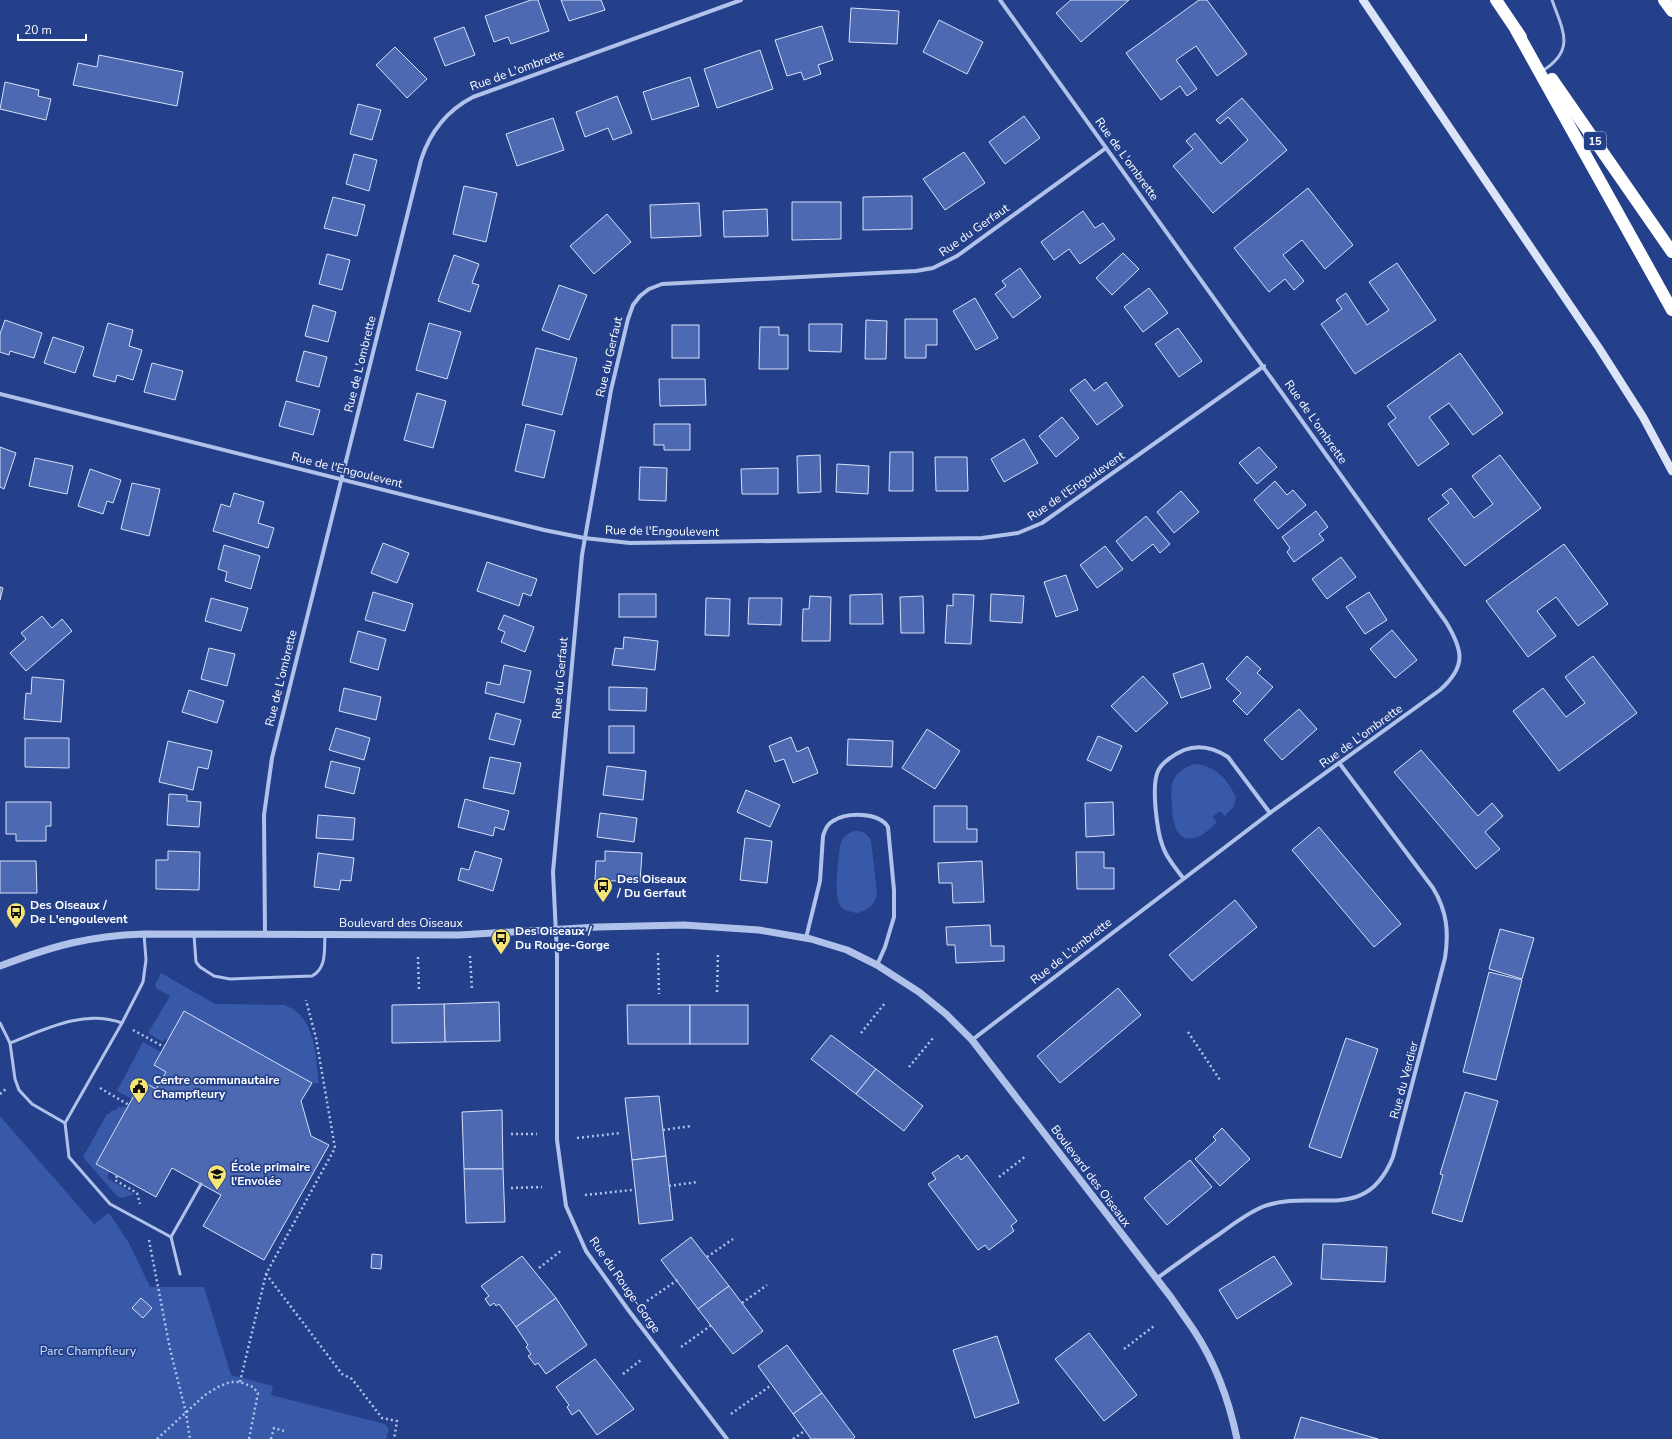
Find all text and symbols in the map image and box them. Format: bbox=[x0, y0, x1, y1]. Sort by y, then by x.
scale bar bbox=[18, 16, 86, 42]
text: 20 m bbox=[24, 22, 52, 38]
street label: Rue de L'ombrette bbox=[468, 46, 566, 94]
street label: Rue de L'ombrette bbox=[1091, 114, 1163, 204]
road number: 15 bbox=[1584, 132, 1606, 150]
street label: Rue du Gerfaut bbox=[936, 199, 1013, 260]
street label: Rue de L'ombrette bbox=[340, 314, 380, 414]
street label: Rue du Gerfaut bbox=[592, 314, 626, 399]
street label: Rue de L'ombrette bbox=[1281, 377, 1351, 467]
street label: Rue de l'Engoulevent bbox=[1024, 447, 1128, 525]
street label: Rue de l'Engoulevent bbox=[290, 448, 405, 492]
street label: Rue de l'Engoulevent bbox=[605, 522, 720, 540]
street label: Rue de L'ombrette bbox=[261, 628, 301, 728]
street label: Rue du Gerfaut bbox=[548, 636, 572, 720]
street label: Rue de L'ombrette bbox=[1316, 700, 1406, 772]
place label: Des Oiseaux / Du Gerfaut bbox=[616, 871, 687, 901]
bus stop icon: Des Oiseaux / Du Gerfaut bbox=[592, 875, 614, 903]
place label: Des Oiseaux / De L'engoulevent bbox=[30, 897, 128, 927]
bus stop icon: Des Oiseaux / De L'engoulevent bbox=[5, 901, 27, 929]
street label: Rue de L'ombrette bbox=[1027, 914, 1115, 988]
street label: Boulevard des Oiseaux bbox=[339, 915, 464, 931]
place label: Des Oiseaux / Du Rouge-Gorge bbox=[515, 923, 610, 953]
bus stop icon: Des Oiseaux / Du Rouge-Gorge bbox=[490, 927, 512, 955]
street label: Rue du Verdier bbox=[1386, 1039, 1422, 1121]
place label: Centre communautaire Champfleury bbox=[153, 1072, 280, 1102]
public building icon: Centre communautaire Champfleury bbox=[128, 1076, 150, 1104]
street label: Boulevard des Oiseaux bbox=[1047, 1122, 1135, 1231]
place label: École primaire l'Envolée bbox=[231, 1159, 311, 1189]
school or university icon: École primaire l'Envolée bbox=[206, 1163, 228, 1191]
street label: Rue du Rouge-Gorge bbox=[586, 1234, 664, 1336]
park label: Parc Champfleury bbox=[40, 1343, 137, 1359]

